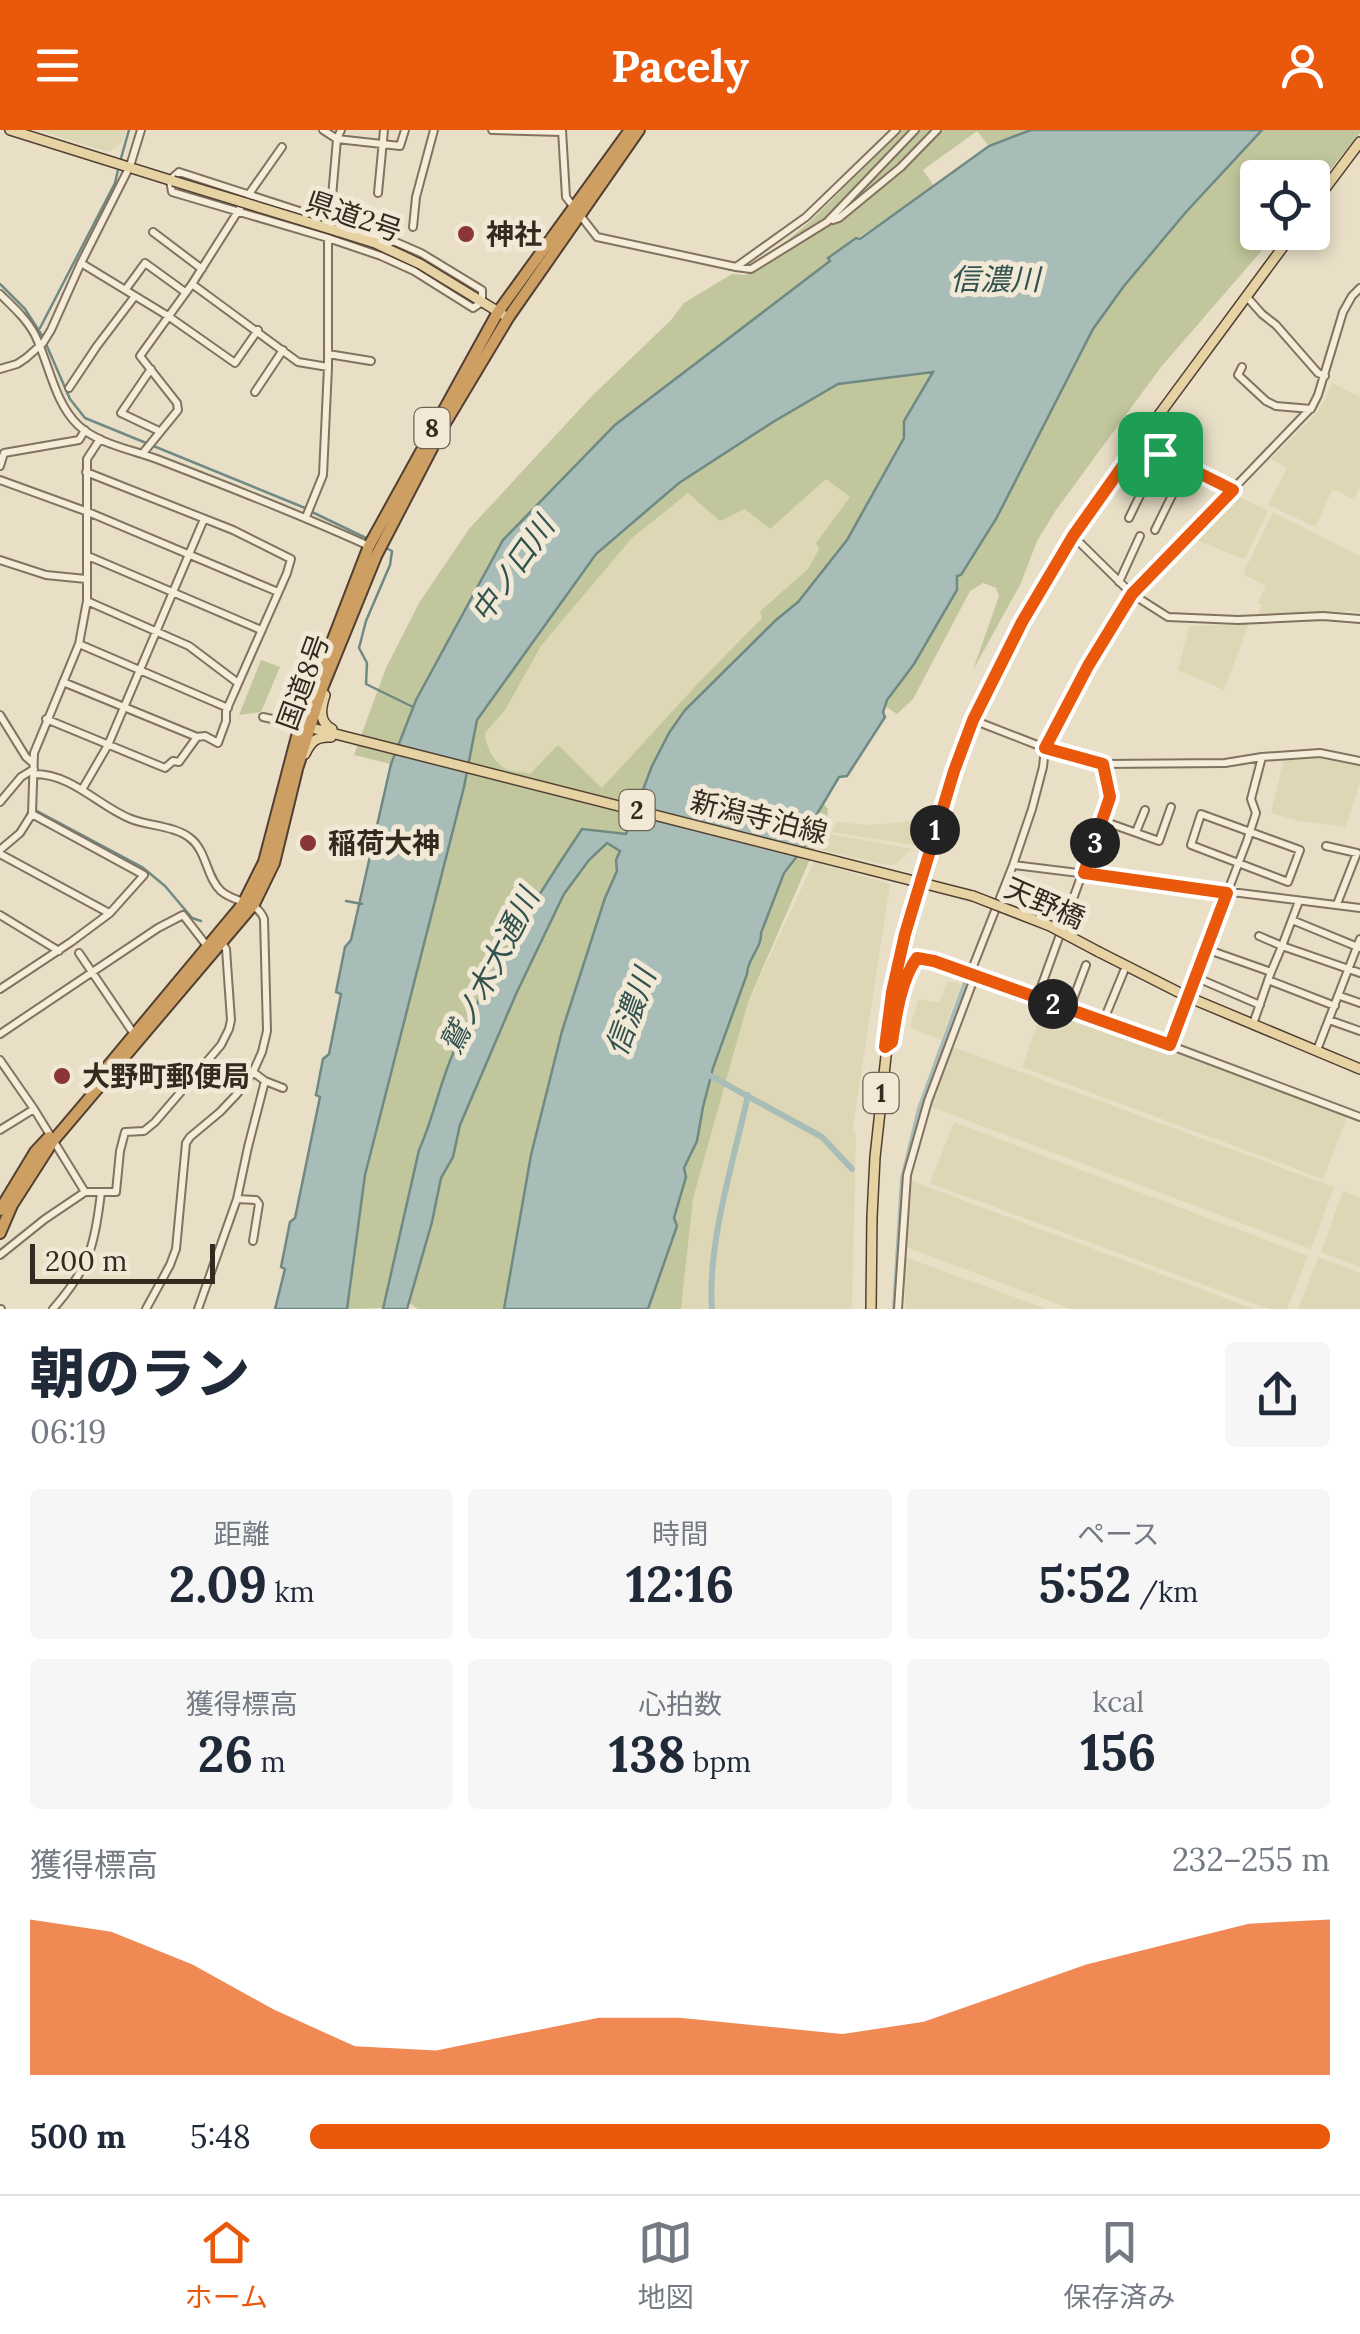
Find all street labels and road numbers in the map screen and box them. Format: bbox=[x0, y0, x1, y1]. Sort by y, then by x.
street label: 県道2号 bbox=[301, 183, 407, 249]
road number: 8 bbox=[414, 408, 450, 448]
street label: 国道8号 bbox=[269, 629, 337, 735]
street label: 新潟寺泊線 bbox=[687, 783, 831, 851]
road number: 2 bbox=[620, 790, 654, 830]
street label: 天野橋 bbox=[999, 869, 1091, 937]
road number: 1 bbox=[864, 1073, 898, 1113]

